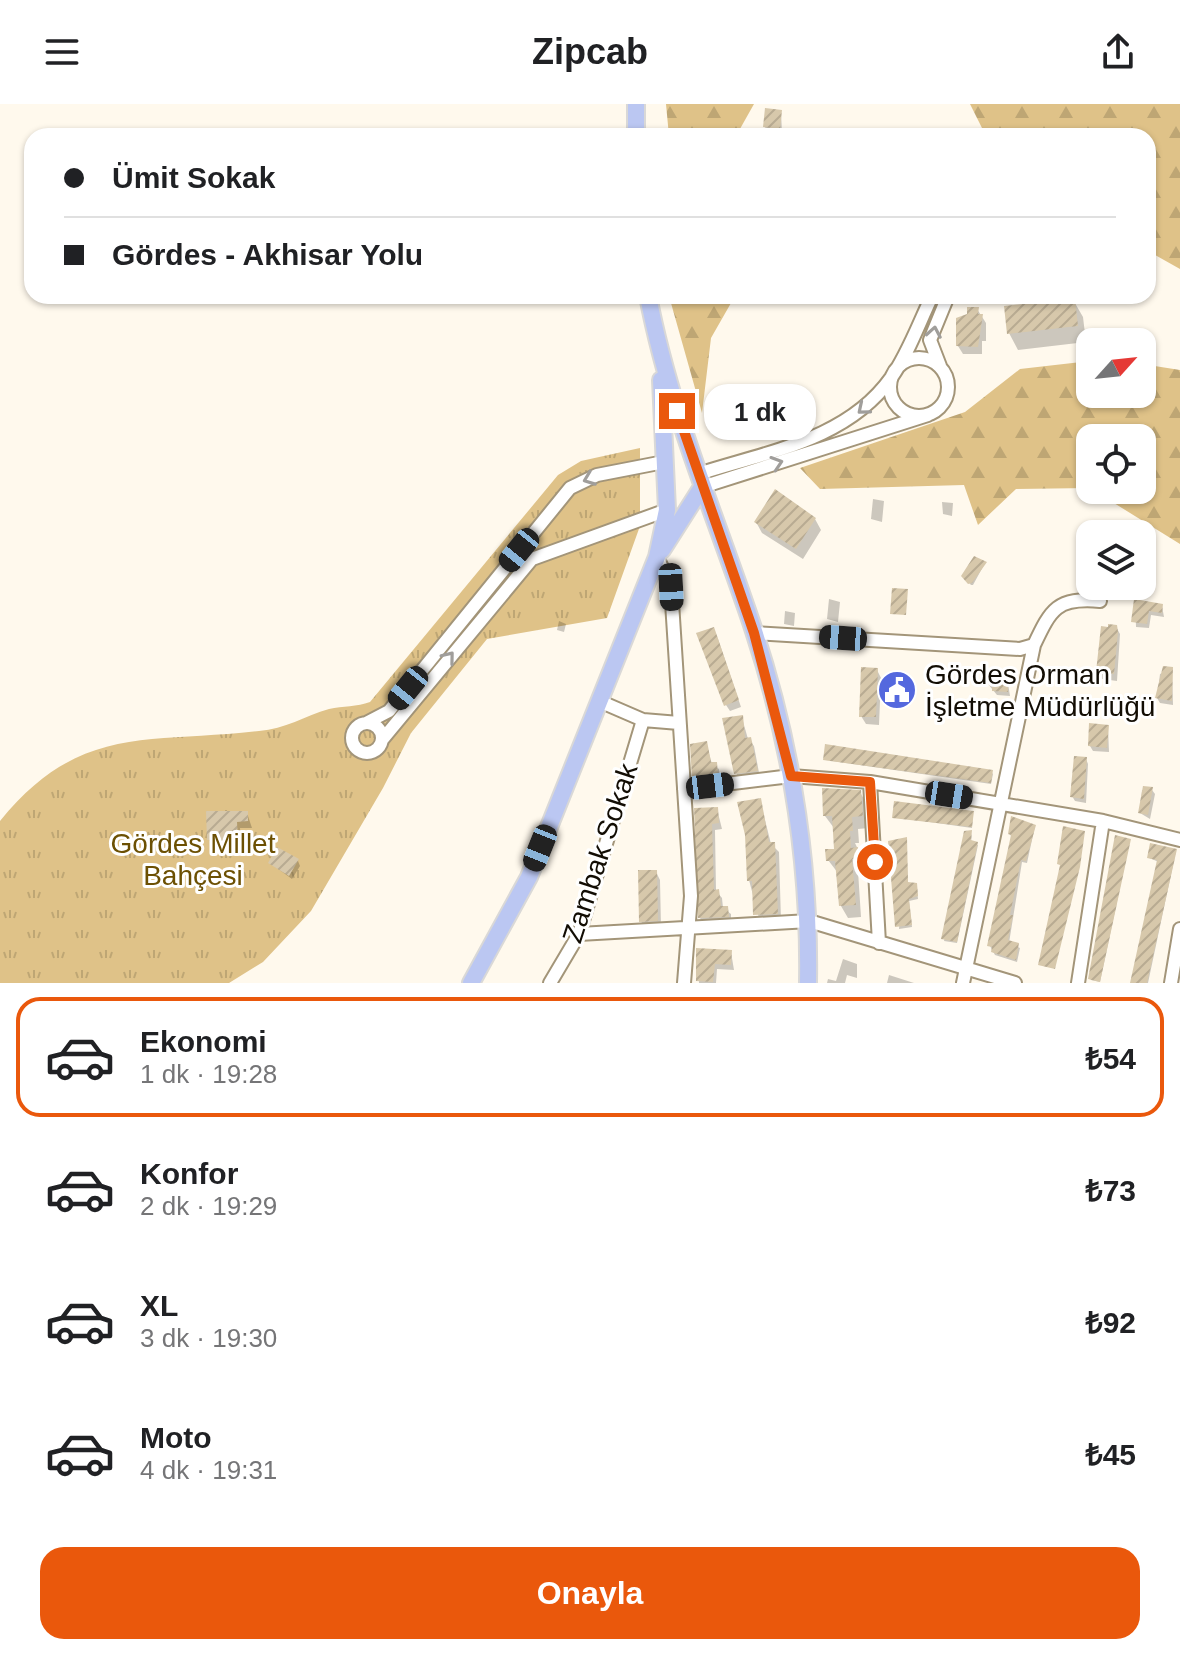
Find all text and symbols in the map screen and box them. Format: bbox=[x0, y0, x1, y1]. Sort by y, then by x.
icon: menu bbox=[40, 30, 84, 74]
icon: share bbox=[1096, 30, 1140, 74]
text: Zipcab bbox=[532, 31, 648, 72]
text: Ümit Sokak bbox=[112, 161, 275, 194]
text: Gördes - Akhisar Yolu bbox=[112, 238, 423, 271]
one-way arrow bbox=[925, 326, 942, 339]
north arrow bbox=[1076, 328, 1156, 408]
map controls bbox=[1076, 328, 1156, 600]
callout: 1 dk bbox=[705, 383, 817, 439]
route end bbox=[659, 393, 695, 429]
text: 1 dk bbox=[734, 397, 786, 427]
one-way arrow bbox=[857, 399, 872, 414]
button: locate bbox=[1076, 424, 1156, 504]
one-way arrow bbox=[769, 456, 783, 472]
one-way arrow bbox=[583, 469, 597, 486]
button: layers bbox=[1076, 520, 1156, 600]
car bbox=[495, 524, 543, 576]
car bbox=[658, 562, 684, 612]
car bbox=[818, 624, 868, 652]
one-way arrow bbox=[439, 652, 454, 666]
place label: Gördes Orman İşletme Müdürlüğü bbox=[925, 659, 1155, 722]
car bbox=[384, 662, 432, 714]
public building icon: Gördes Orman İşletme Müdürlüğü bbox=[876, 669, 918, 711]
street label: Zambak Sokak bbox=[556, 758, 644, 947]
car bbox=[685, 771, 735, 801]
car bbox=[923, 779, 975, 811]
car bbox=[520, 821, 560, 875]
park label: Gördes Millet Bahçesi bbox=[111, 828, 276, 891]
route start bbox=[857, 844, 893, 880]
icon: car bbox=[44, 1021, 116, 1093]
text: Ekonomi bbox=[140, 1025, 267, 1058]
text: ₺54 bbox=[1085, 1042, 1136, 1075]
text: 1 dk · 19:28 bbox=[140, 1059, 277, 1089]
icon: car bbox=[44, 1153, 116, 1225]
text: Konfor bbox=[140, 1157, 238, 1190]
text: ₺73 bbox=[1085, 1174, 1136, 1207]
text: 2 dk · 19:29 bbox=[140, 1191, 277, 1221]
icon: car bbox=[44, 1285, 116, 1357]
text: XL bbox=[140, 1289, 178, 1322]
text: ₺92 bbox=[1085, 1306, 1136, 1339]
text: 3 dk · 19:30 bbox=[140, 1323, 277, 1353]
icon: car bbox=[44, 1417, 116, 1489]
text: Moto bbox=[140, 1421, 212, 1454]
text: ₺45 bbox=[1085, 1438, 1136, 1471]
text: 4 dk · 19:31 bbox=[140, 1455, 277, 1485]
button: Onayla bbox=[40, 1547, 1140, 1639]

